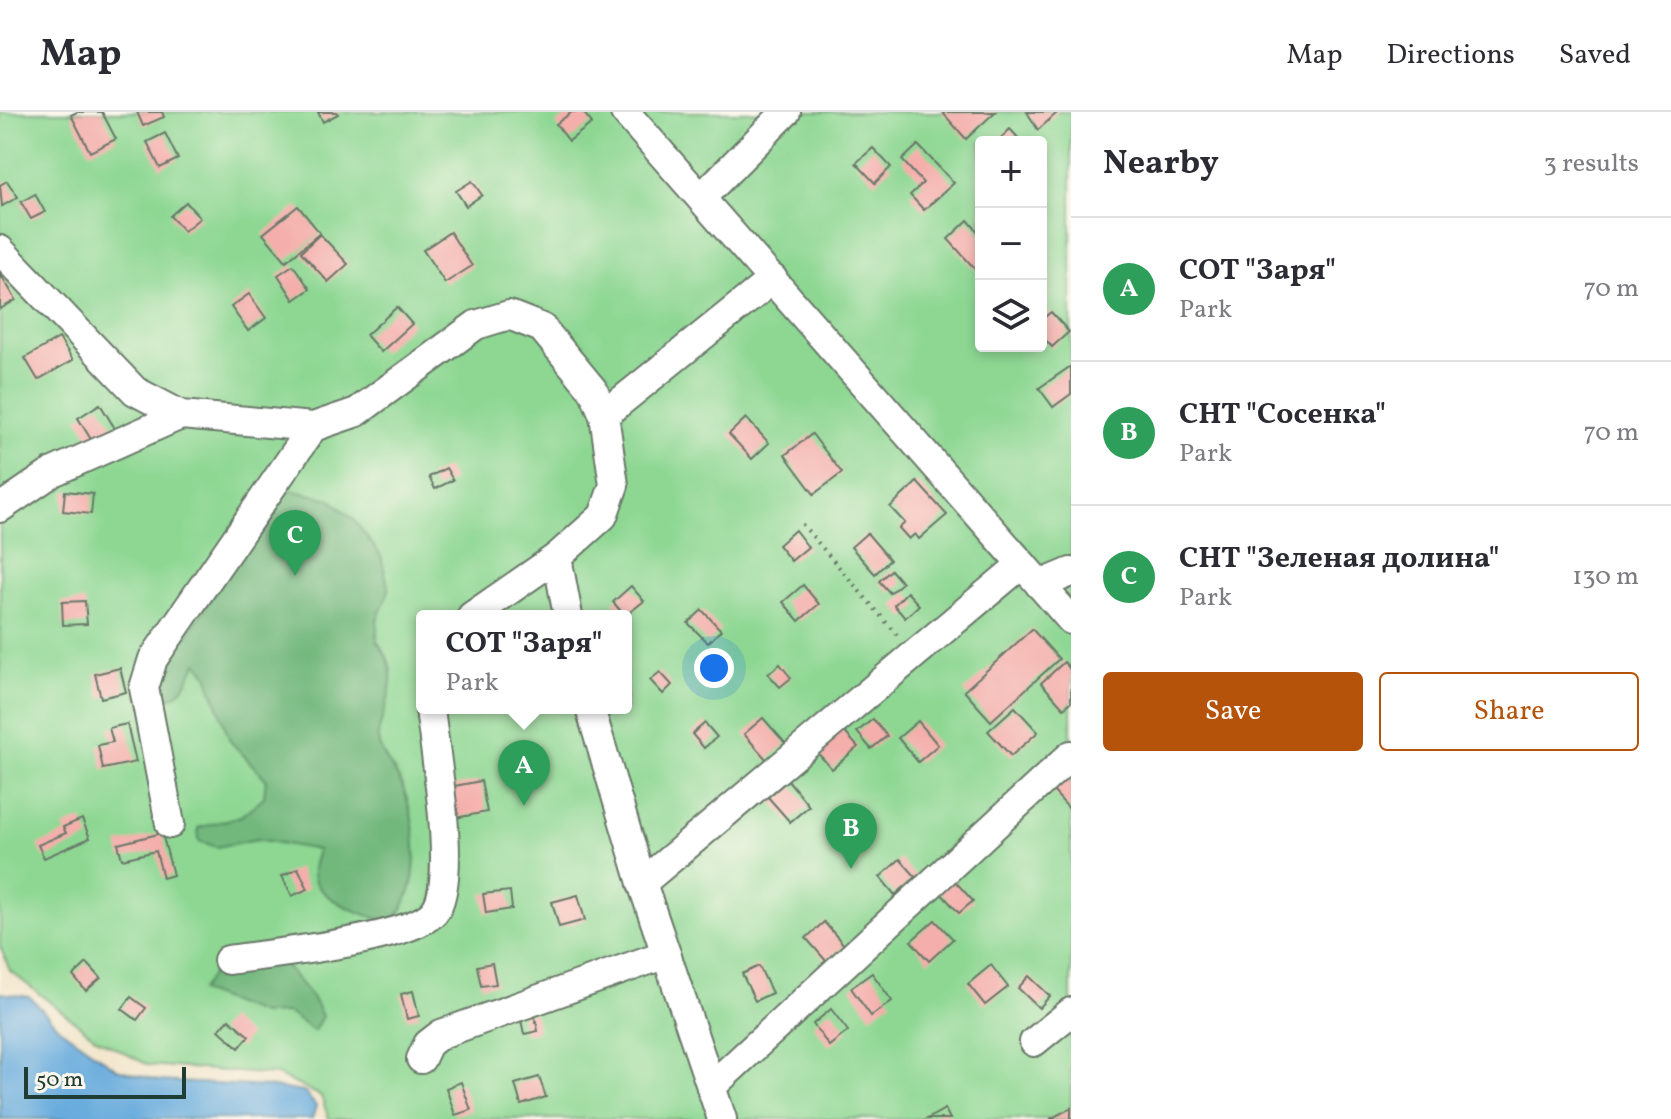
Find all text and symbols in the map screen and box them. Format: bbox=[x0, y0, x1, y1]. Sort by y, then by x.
text: Map bbox=[40, 29, 121, 82]
text: Map bbox=[1287, 36, 1343, 75]
text: Directions bbox=[1387, 36, 1515, 75]
text: Saved bbox=[1559, 36, 1631, 75]
map controls bbox=[975, 136, 1047, 352]
button: + bbox=[975, 136, 1047, 208]
text: Nearby bbox=[1103, 141, 1219, 188]
text: 3 results bbox=[1543, 146, 1639, 182]
button: − bbox=[975, 208, 1047, 280]
text: СОТ "Заря" bbox=[1179, 250, 1336, 292]
text: A bbox=[1120, 271, 1138, 307]
text: 70 m bbox=[1584, 271, 1639, 307]
button: layers bbox=[975, 280, 1047, 352]
text: Park bbox=[1179, 292, 1232, 328]
text: СНТ "Сосенка" bbox=[1179, 394, 1386, 436]
text: B bbox=[1120, 415, 1138, 451]
text: 70 m bbox=[1584, 415, 1639, 451]
text: Park bbox=[1179, 436, 1232, 472]
pin: C bbox=[269, 510, 321, 576]
text: СНТ "Зеленая долина" bbox=[1179, 538, 1500, 580]
text: C bbox=[1121, 559, 1137, 595]
text: 130 m bbox=[1572, 559, 1639, 595]
text: Park bbox=[1179, 580, 1232, 616]
popup bbox=[416, 610, 632, 714]
text: СОТ "Заря" bbox=[445, 623, 603, 665]
your location bbox=[694, 648, 734, 688]
text: Park bbox=[445, 665, 499, 701]
button: Save bbox=[1103, 672, 1363, 751]
button: Share bbox=[1379, 672, 1639, 751]
pin: A bbox=[498, 740, 550, 806]
pin: B bbox=[825, 803, 877, 869]
scale bar bbox=[24, 1063, 186, 1099]
text: 50 m bbox=[36, 1065, 83, 1096]

